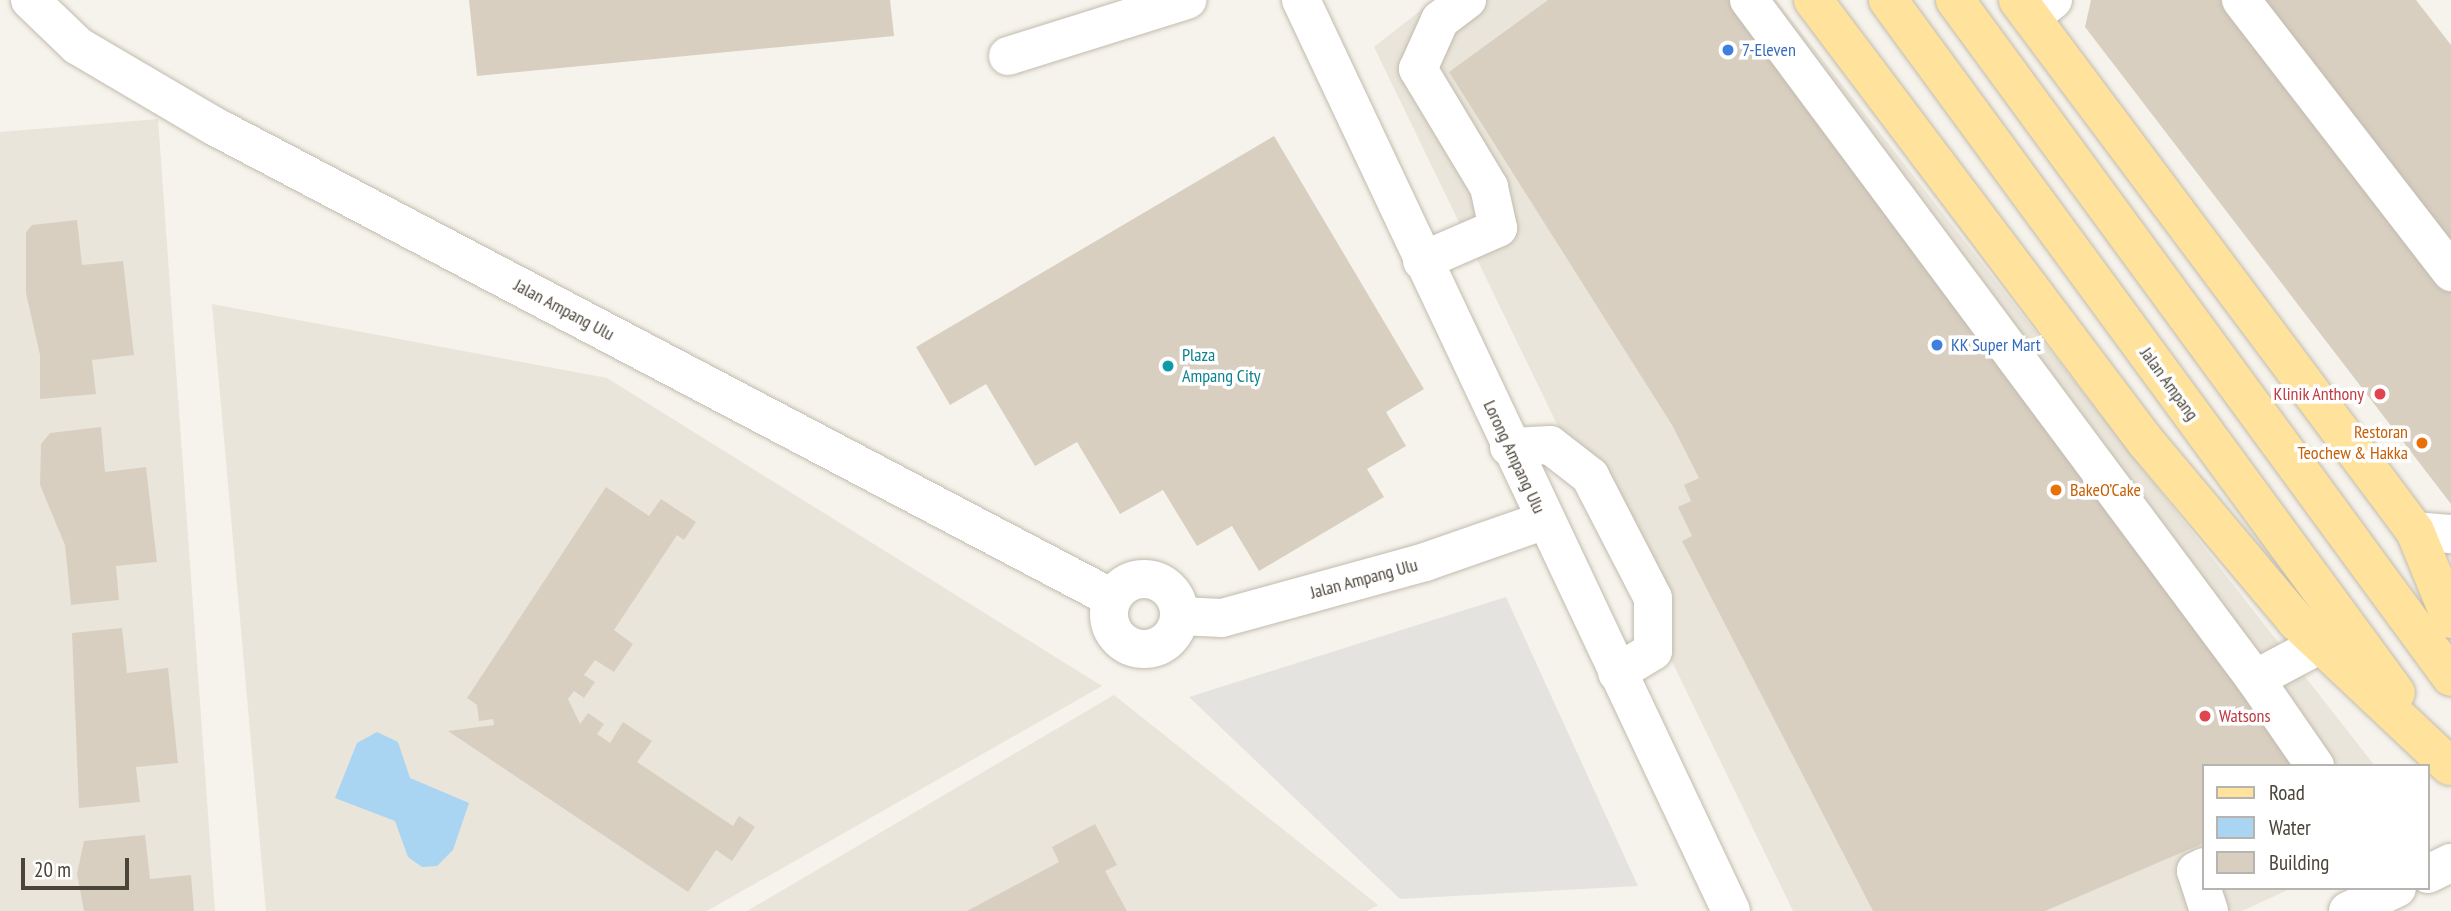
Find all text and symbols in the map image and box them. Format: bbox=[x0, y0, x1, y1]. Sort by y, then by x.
place label: 7-Eleven bbox=[1742, 39, 1796, 61]
marker: 7-Eleven bbox=[1720, 42, 1736, 58]
street label: Jalan Ampang Ulu bbox=[510, 274, 618, 346]
place label: KK Super Mart bbox=[1951, 334, 2041, 356]
marker: KK Super Mart bbox=[1929, 337, 1945, 353]
street label: Jalan Ampang bbox=[2135, 343, 2203, 425]
place label: Plaza Ampang City bbox=[1182, 345, 1261, 388]
marker: Plaza Ampang City bbox=[1160, 358, 1176, 374]
place label: Klinik Anthony bbox=[2273, 383, 2364, 405]
marker: Klinik Anthony bbox=[2370, 384, 2390, 404]
street label: Lorong Ampang Ulu bbox=[1478, 397, 1550, 517]
place label: Restoran Teochew & Hakka bbox=[2297, 422, 2408, 464]
marker: Restoran Teochew & Hakka bbox=[2414, 435, 2430, 451]
place label: BakeO’Cake bbox=[2070, 479, 2141, 501]
marker: BakeO’Cake bbox=[2048, 482, 2064, 498]
street label: Jalan Ampang Ulu bbox=[1308, 554, 1420, 604]
place label: Watsons bbox=[2219, 705, 2270, 727]
marker: Watsons bbox=[2197, 708, 2213, 724]
legend bbox=[2202, 764, 2430, 890]
text: Road bbox=[2269, 779, 2305, 806]
text: Water bbox=[2269, 814, 2311, 841]
scale bar bbox=[24, 844, 133, 888]
text: Building bbox=[2269, 849, 2329, 876]
text: 20 m bbox=[34, 856, 71, 883]

